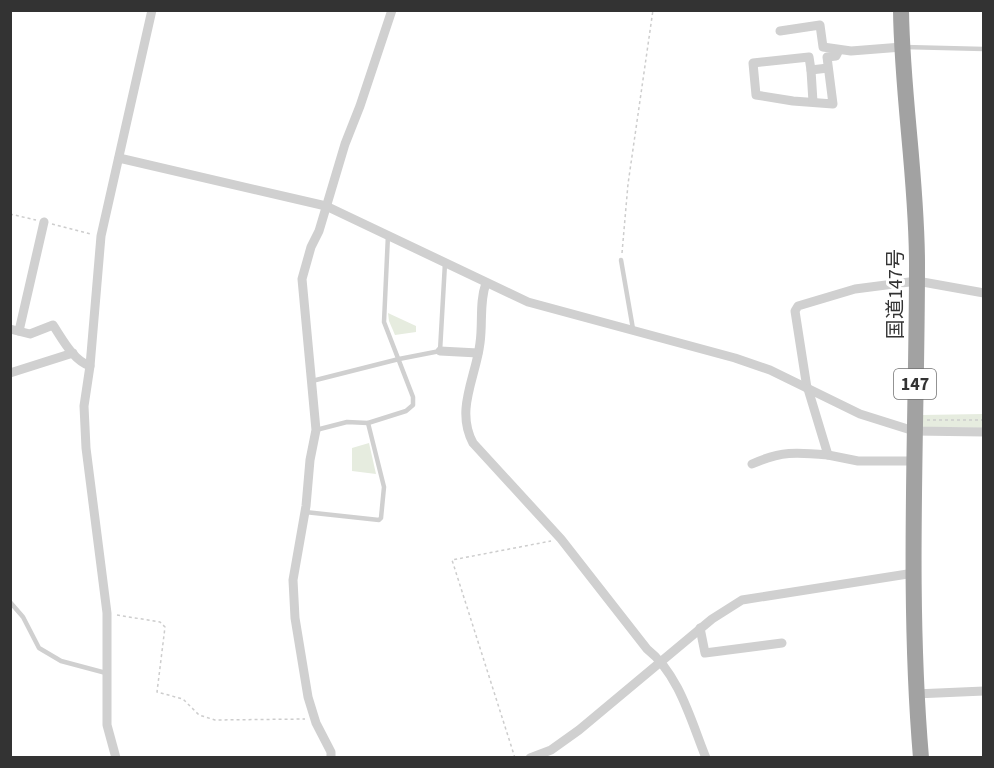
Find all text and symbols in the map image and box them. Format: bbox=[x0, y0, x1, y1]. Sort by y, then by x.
street label: 国道147号 bbox=[882, 249, 910, 339]
road number: 147 bbox=[894, 369, 936, 399]

